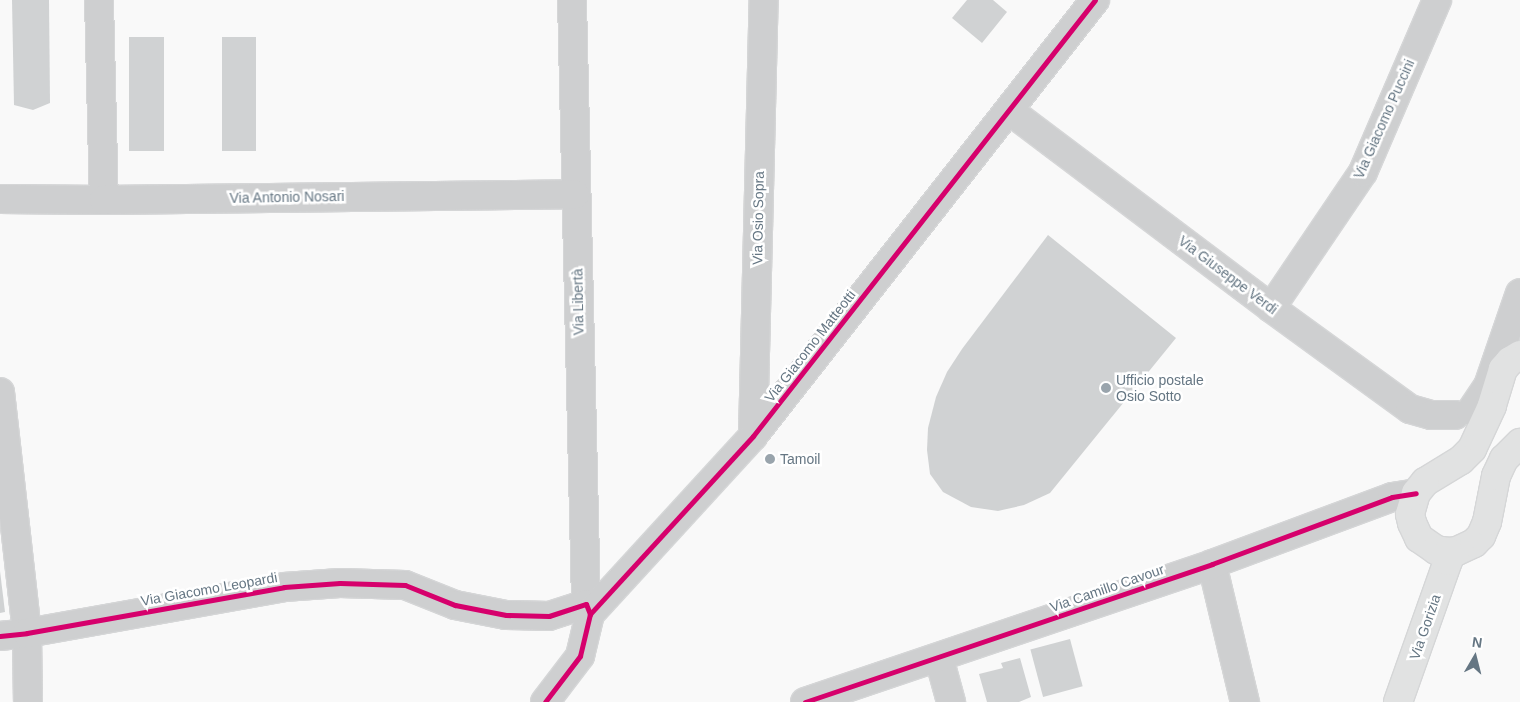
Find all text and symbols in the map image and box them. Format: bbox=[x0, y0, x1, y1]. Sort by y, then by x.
street label: Via Giacomo Puccini bbox=[1350, 57, 1418, 181]
street label: Via Osio Sopra bbox=[749, 171, 767, 265]
street label: Via Antonio Nosari bbox=[229, 188, 345, 206]
street label: Via Giuseppe Verdi bbox=[1175, 232, 1281, 318]
street label: Via Libertà bbox=[569, 269, 587, 335]
street label: Via Giacomo Matteotti bbox=[761, 287, 859, 405]
place label: Ufficio postale Osio Sotto bbox=[1116, 372, 1204, 404]
marker: Ufficio postale Osio Sotto bbox=[1100, 382, 1112, 394]
place label: Tamoil bbox=[780, 451, 820, 467]
marker: Tamoil bbox=[764, 453, 776, 465]
street label: Via Camillo Cavour bbox=[1048, 561, 1166, 615]
street label: Via Giacomo Leopardi bbox=[139, 569, 279, 609]
street label: Via Gorizia bbox=[1406, 592, 1444, 662]
north arrow bbox=[1450, 632, 1500, 682]
text: N bbox=[1471, 634, 1483, 651]

